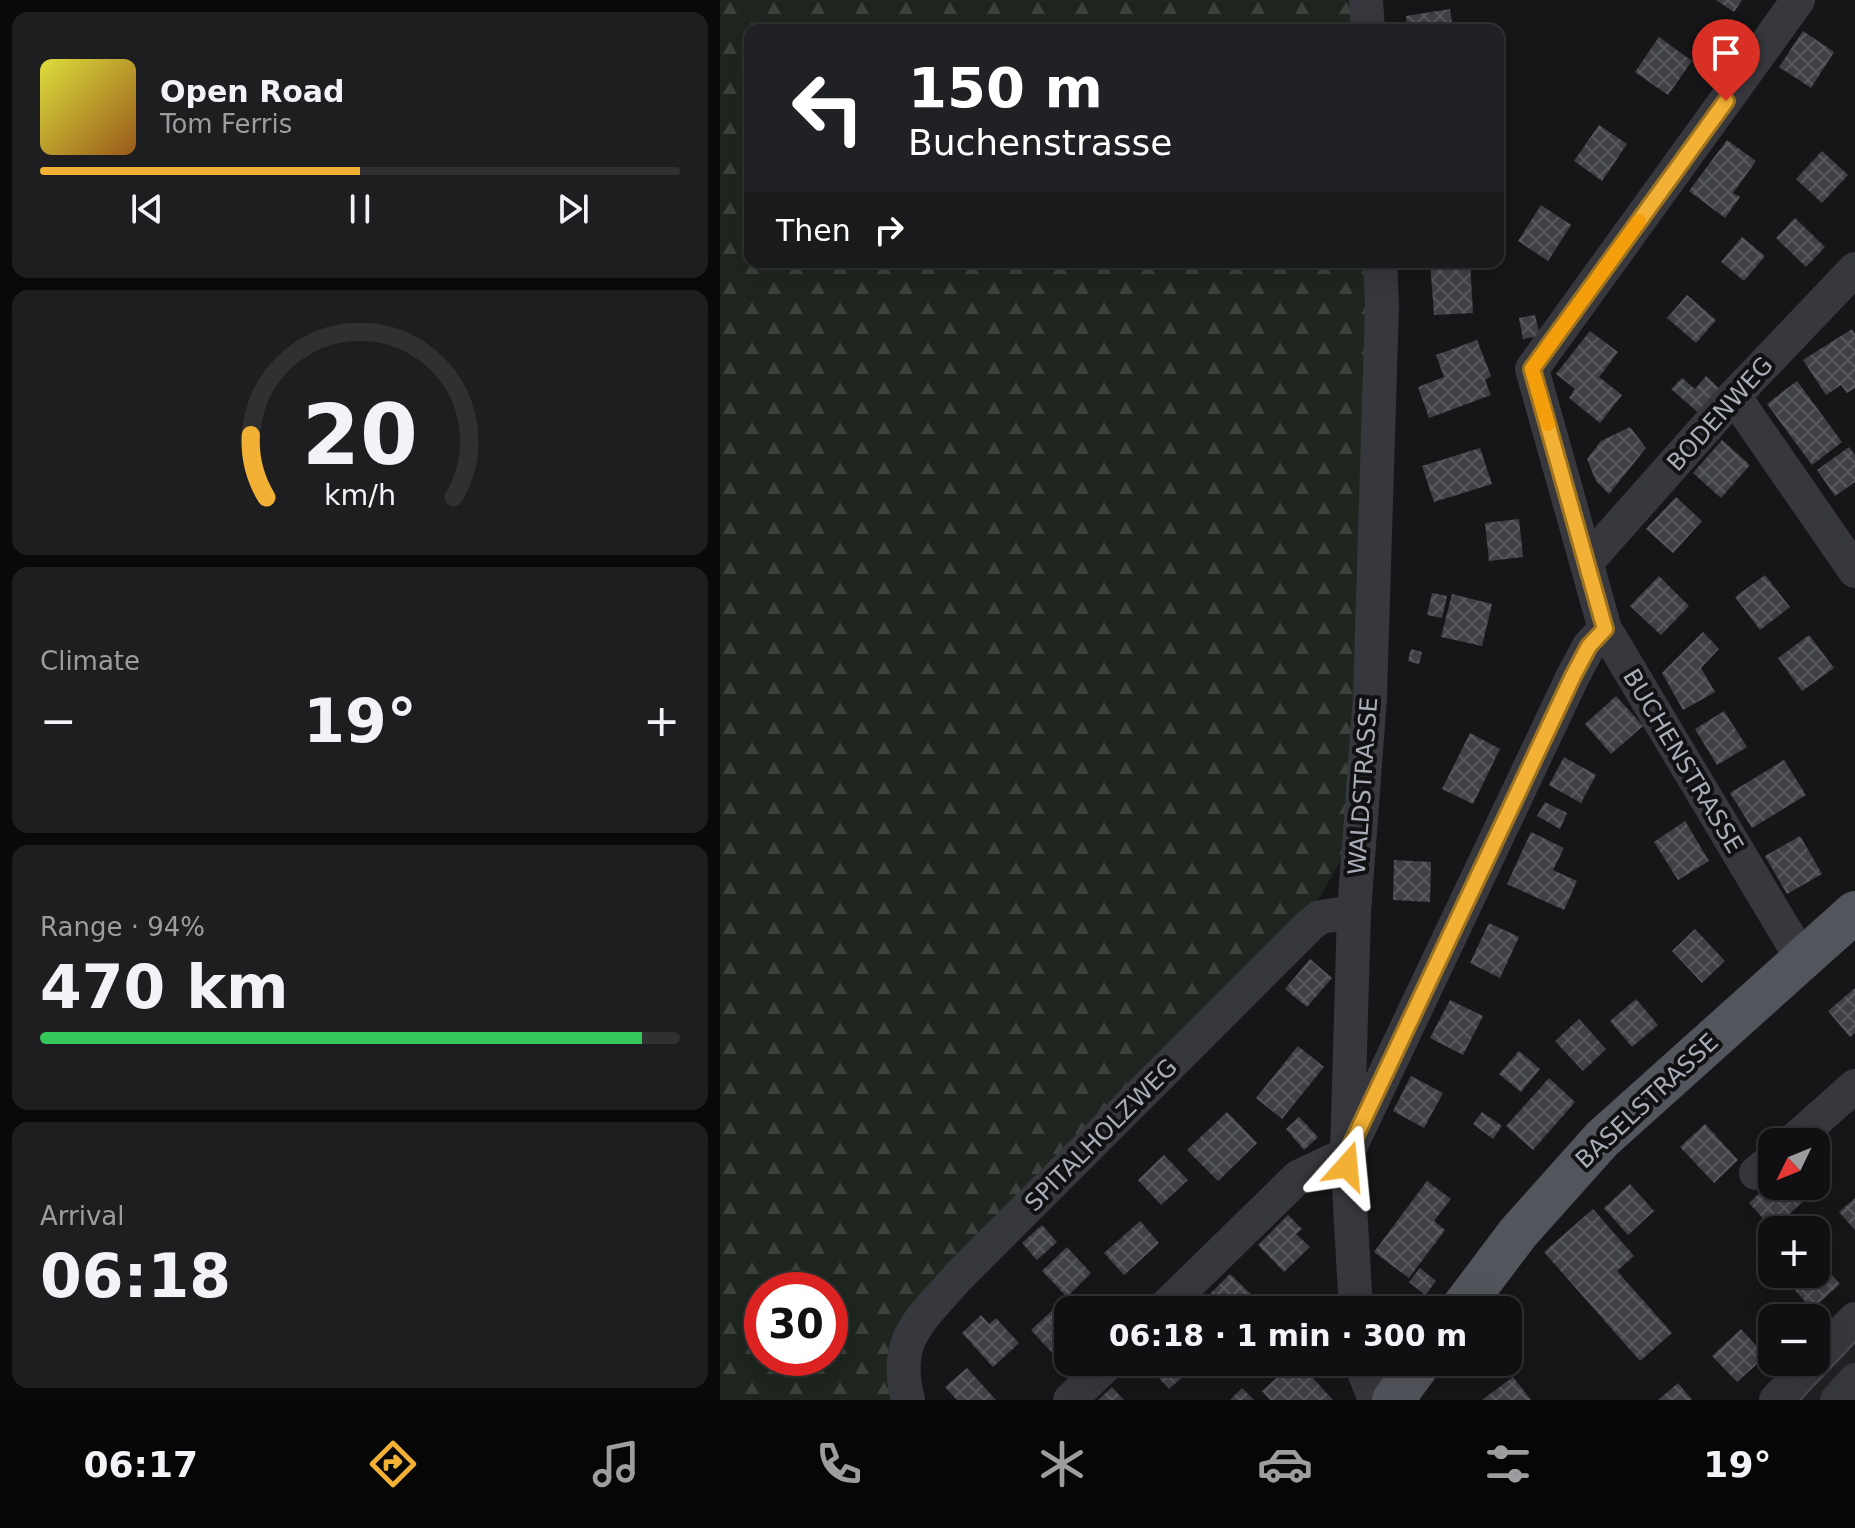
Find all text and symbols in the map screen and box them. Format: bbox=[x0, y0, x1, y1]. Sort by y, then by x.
pin bbox=[1692, 19, 1760, 101]
icon: arrive bbox=[1704, 31, 1748, 75]
text: 150 m bbox=[908, 55, 1103, 120]
icon: left bbox=[776, 56, 880, 160]
text: Open Road bbox=[160, 74, 345, 109]
text: Tom Ferris bbox=[160, 109, 292, 139]
text: Buchenstrasse bbox=[908, 122, 1172, 163]
icon: previous bbox=[125, 187, 169, 231]
icon: pause bbox=[338, 187, 382, 231]
icon: next bbox=[551, 187, 595, 231]
icon: right bbox=[867, 208, 911, 252]
text: Then bbox=[776, 213, 851, 248]
street label: BODENWEG bbox=[1661, 351, 1779, 477]
text: 20 bbox=[302, 387, 418, 484]
text: km/h bbox=[324, 479, 396, 513]
text: Climate bbox=[40, 646, 140, 676]
street label: BUCHENSTRASSE bbox=[1617, 664, 1749, 858]
text: 19° bbox=[303, 686, 417, 756]
text: − bbox=[40, 695, 77, 746]
text: + bbox=[643, 695, 680, 746]
street label: WALDSTRASSE bbox=[1343, 696, 1383, 876]
text: Range · 94% bbox=[40, 912, 205, 942]
text: 470 km bbox=[40, 952, 289, 1022]
street label: BASELSTRASSE bbox=[1570, 1028, 1724, 1174]
street label: SPITALHOLZWEG bbox=[1019, 1053, 1183, 1217]
position arrow bbox=[1305, 1124, 1389, 1208]
north arrow bbox=[1758, 1128, 1830, 1200]
map controls bbox=[1758, 1128, 1830, 1376]
text: Arrival bbox=[40, 1201, 124, 1231]
button: + bbox=[1758, 1216, 1830, 1288]
text: 06:18 bbox=[40, 1241, 231, 1311]
speed limit sign: 30 bbox=[744, 1272, 848, 1376]
button: − bbox=[1758, 1304, 1830, 1376]
text: 06:18 · 1 min · 300 m bbox=[1109, 1318, 1467, 1353]
icon: directions bbox=[365, 1436, 421, 1492]
icon: music bbox=[588, 1436, 644, 1492]
icon: phone bbox=[811, 1436, 867, 1492]
icon: climate bbox=[1034, 1436, 1090, 1492]
icon: car bbox=[1257, 1436, 1313, 1492]
icon: filters bbox=[1480, 1436, 1536, 1492]
text: 06:17 bbox=[84, 1444, 198, 1485]
text: 19° bbox=[1703, 1444, 1771, 1485]

